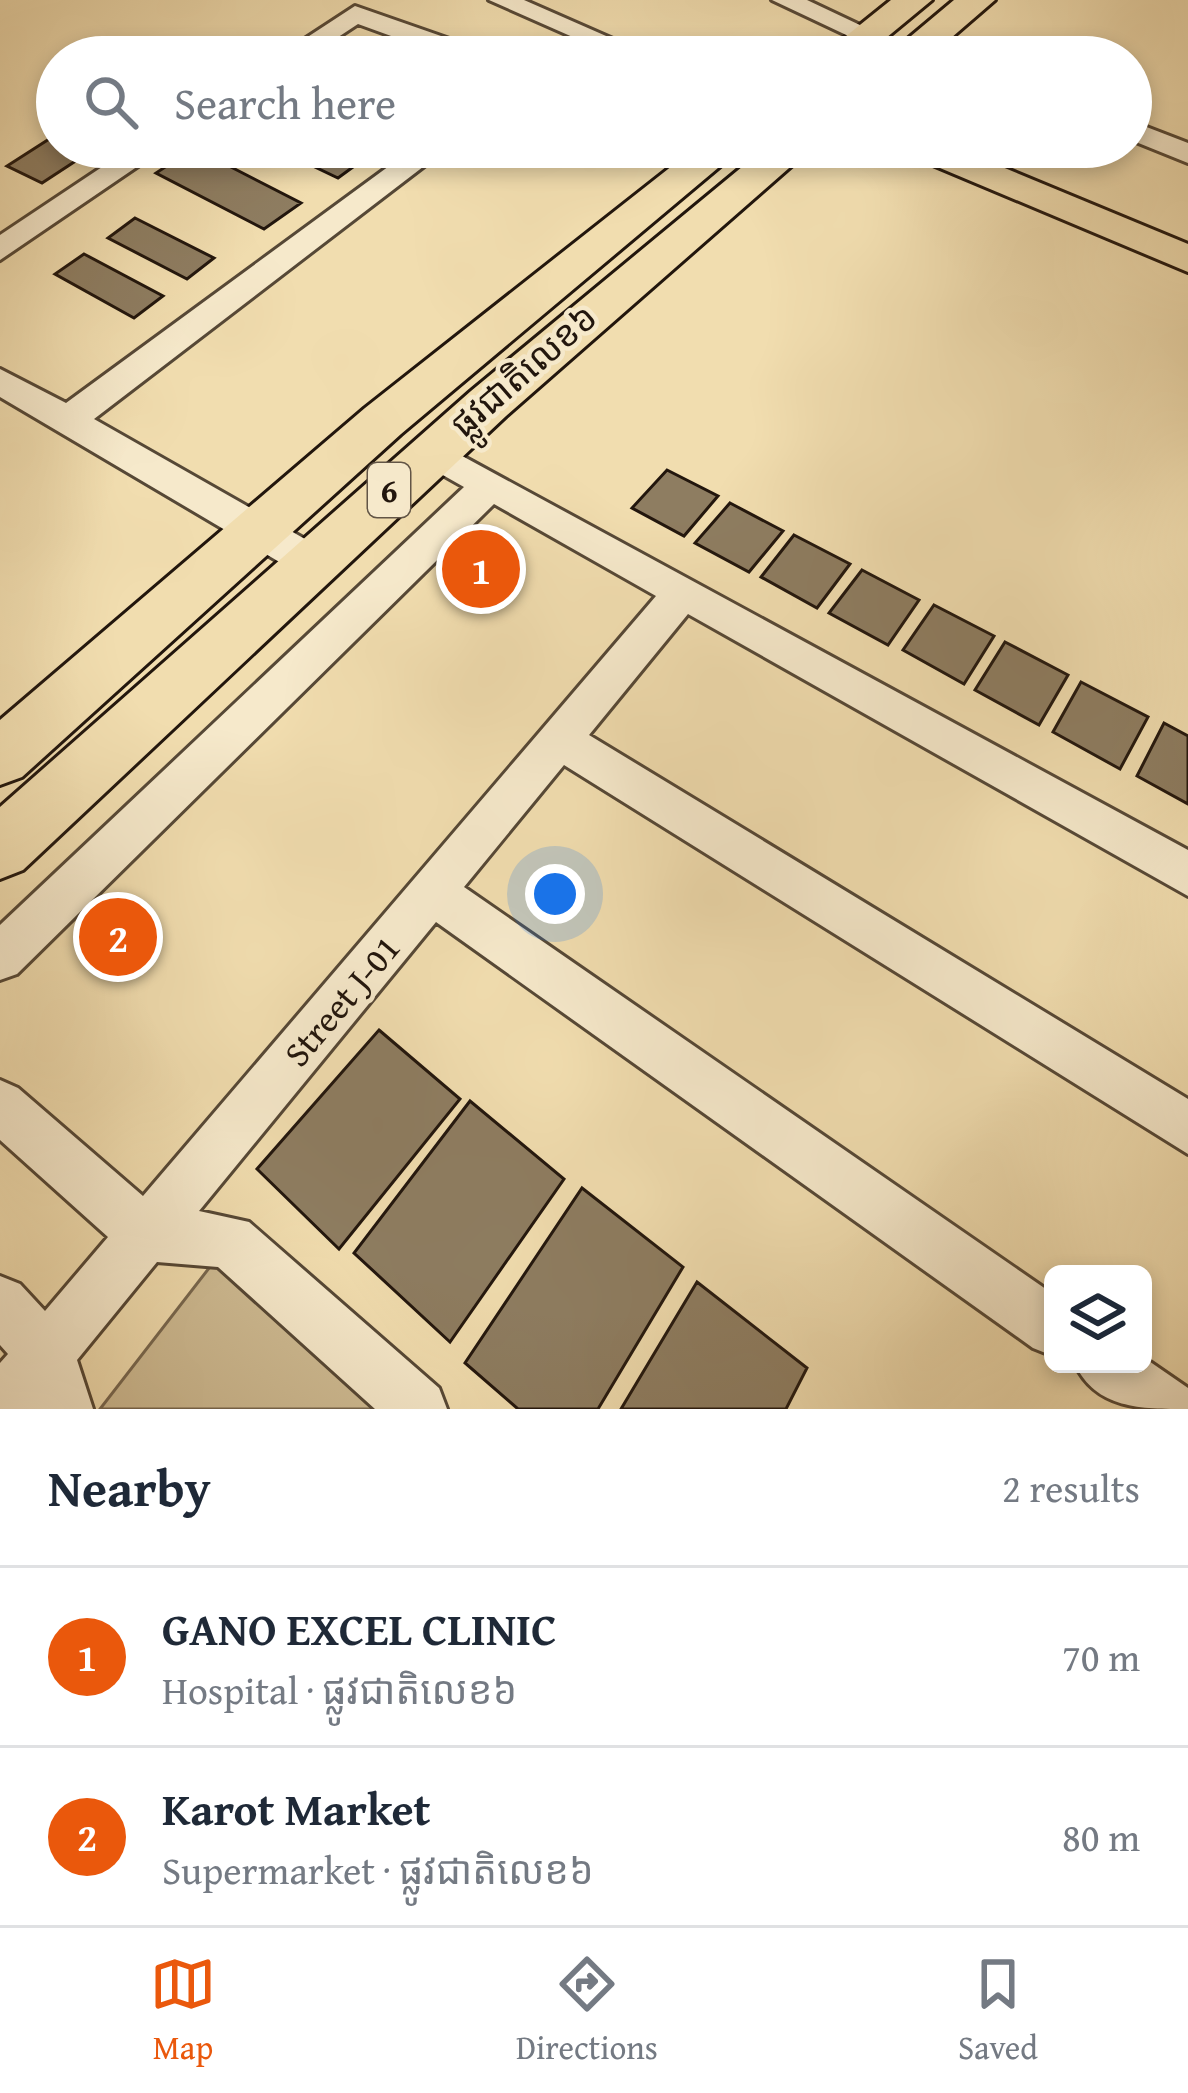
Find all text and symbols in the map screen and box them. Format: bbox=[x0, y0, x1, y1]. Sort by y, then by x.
search box bbox=[36, 36, 1152, 168]
icon: search bbox=[78, 69, 144, 135]
text: Search here bbox=[174, 70, 396, 135]
street label: ផ្លូវជាតិលេខ៦ bbox=[438, 291, 613, 454]
road number: 6 bbox=[368, 463, 410, 517]
pin: 1 bbox=[442, 524, 520, 614]
your location bbox=[525, 864, 585, 924]
pin: 2 bbox=[79, 892, 157, 982]
street label: Street J-01 bbox=[270, 923, 412, 1077]
map controls bbox=[1044, 1265, 1152, 1373]
button: layers bbox=[1044, 1265, 1152, 1373]
text: Nearby bbox=[48, 1450, 211, 1525]
text: 2 results bbox=[1002, 1459, 1140, 1516]
text: GANO EXCEL CLINIC bbox=[162, 1596, 557, 1661]
text: 1 bbox=[77, 1628, 97, 1685]
text: 70 m bbox=[1062, 1628, 1140, 1685]
text: Hospital · ផ្លូវជាតិលេខ៦ bbox=[162, 1661, 517, 1718]
text: Karot Market bbox=[162, 1776, 431, 1841]
text: 2 bbox=[77, 1808, 97, 1865]
text: 80 m bbox=[1062, 1808, 1140, 1865]
text: Supermarket · ផ្លូវជាតិលេខ៦ bbox=[162, 1841, 594, 1898]
tab: Map bbox=[150, 1951, 216, 2071]
tab: Directions bbox=[516, 1951, 658, 2071]
tab: Saved bbox=[958, 1951, 1038, 2071]

